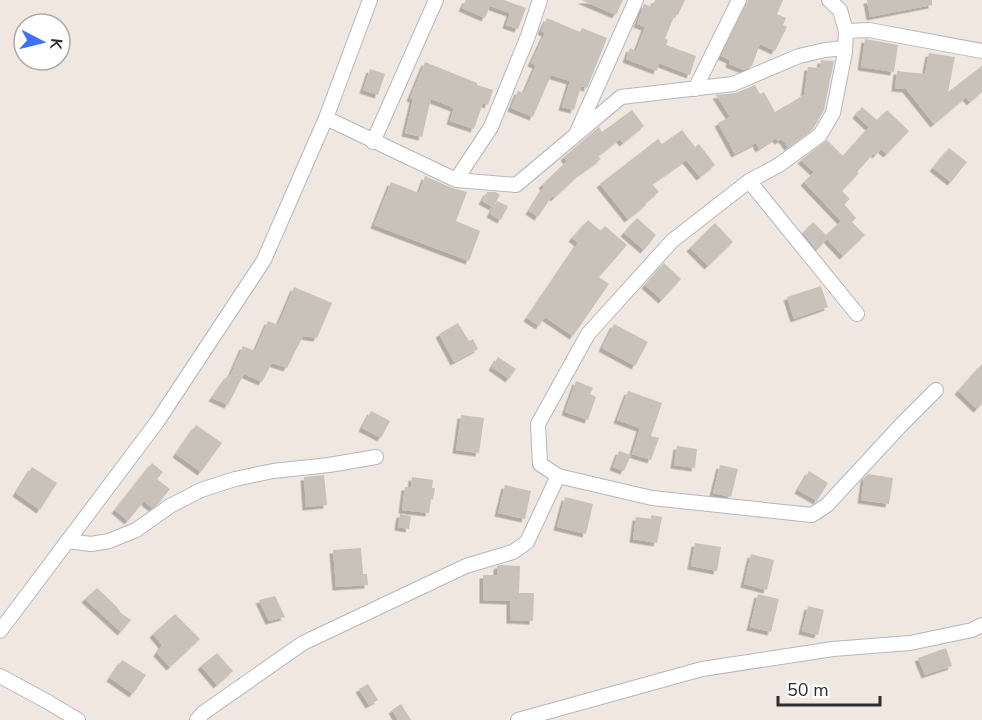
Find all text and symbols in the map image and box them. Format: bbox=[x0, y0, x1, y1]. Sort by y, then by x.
north arrow bbox=[12, 12, 72, 72]
text: K bbox=[44, 37, 67, 52]
scale bar bbox=[778, 669, 880, 707]
text: 50 m bbox=[787, 678, 829, 702]

